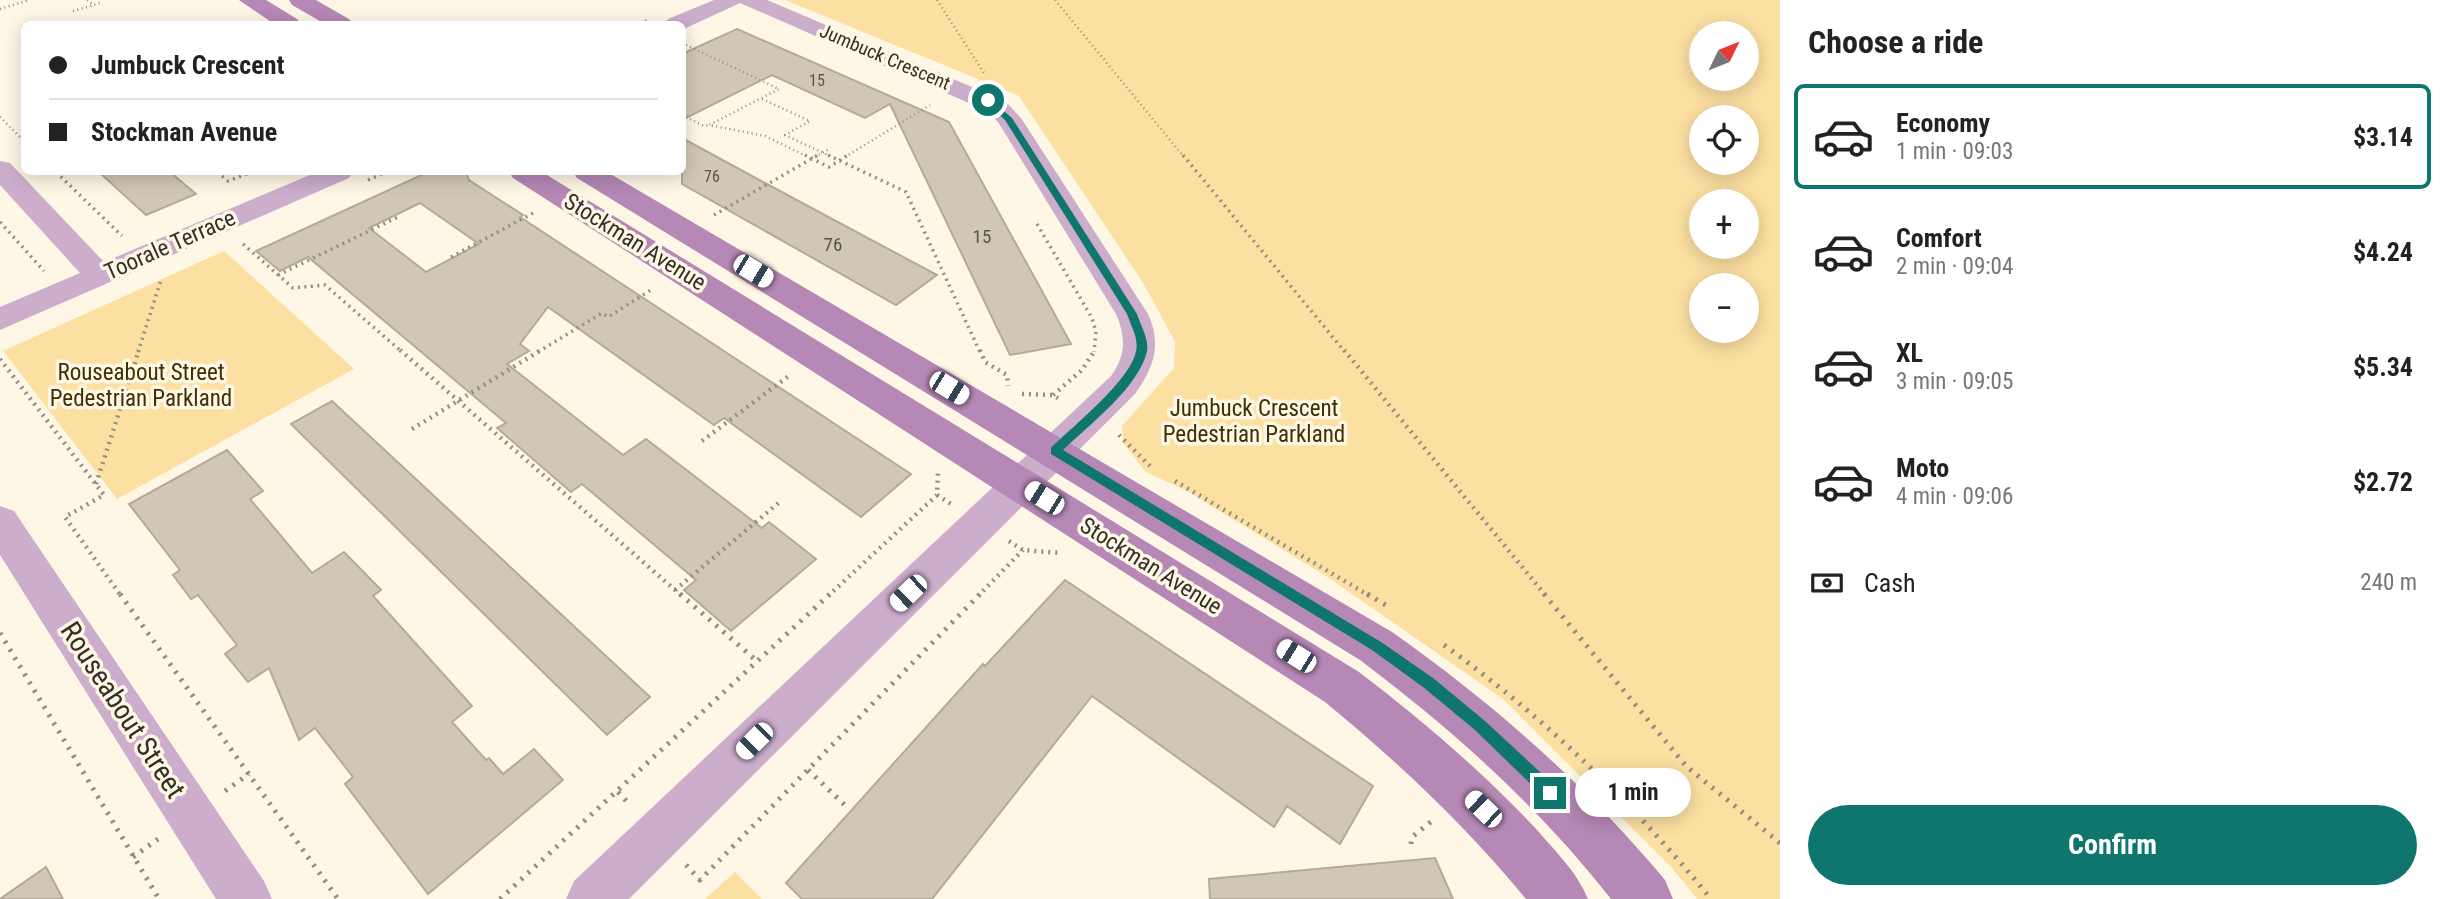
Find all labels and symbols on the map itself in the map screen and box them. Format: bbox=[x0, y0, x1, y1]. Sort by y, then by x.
street label: Jumbuck Crescent bbox=[816, 19, 954, 95]
north arrow bbox=[1689, 21, 1759, 91]
house number: 15 bbox=[809, 71, 825, 90]
route start bbox=[972, 84, 1004, 116]
house number: 76 bbox=[704, 167, 720, 186]
street label: Stockman Avenue bbox=[559, 188, 711, 296]
street label: Toorale Terrace bbox=[101, 204, 239, 286]
house number: 15 bbox=[973, 225, 991, 248]
house number: 76 bbox=[824, 233, 842, 256]
car bbox=[730, 251, 777, 291]
park label: Rouseabout Street Pedestrian Parkland bbox=[50, 359, 232, 412]
car bbox=[926, 368, 973, 408]
park label: Jumbuck Crescent Pedestrian Parkland bbox=[1163, 395, 1345, 448]
car bbox=[1021, 478, 1068, 518]
street label: Stockman Avenue bbox=[1075, 512, 1227, 620]
car bbox=[886, 571, 931, 615]
street label: Rouseabout Street bbox=[54, 616, 192, 804]
car bbox=[1273, 636, 1320, 676]
car bbox=[732, 719, 777, 763]
callout: 1 min bbox=[1574, 768, 1690, 818]
route end bbox=[1534, 777, 1566, 809]
car bbox=[1461, 787, 1506, 831]

